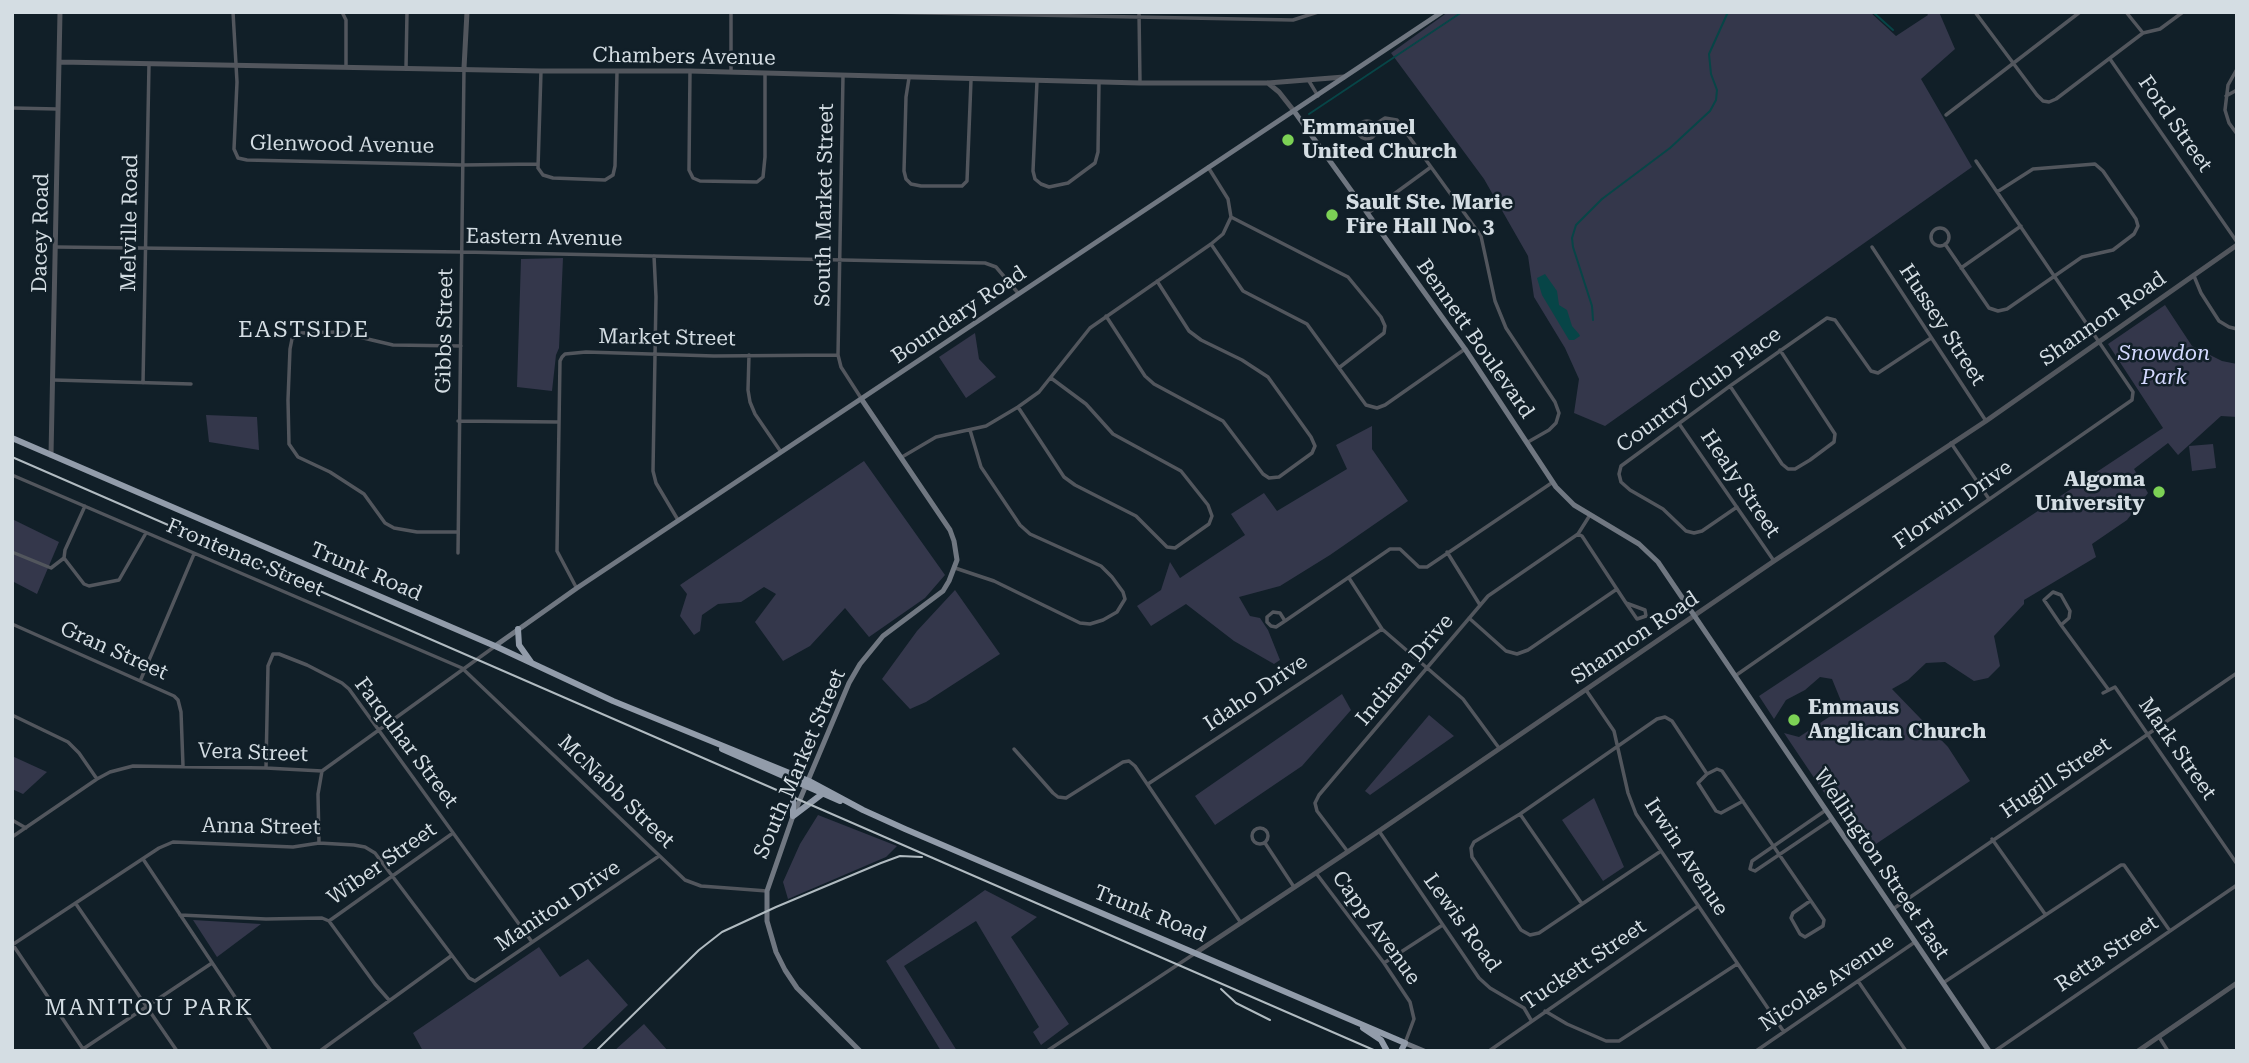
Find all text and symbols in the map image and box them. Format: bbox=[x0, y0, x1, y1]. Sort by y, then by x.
street label: Chambers Avenue bbox=[592, 43, 776, 71]
street label: Ford Street bbox=[2133, 71, 2217, 177]
street label: South Market Street bbox=[811, 103, 839, 307]
place label: Emmanuel United Church bbox=[1302, 115, 1457, 165]
street label: Glenwood Avenue bbox=[250, 131, 434, 159]
marker: Emmanuel United Church bbox=[1280, 132, 1296, 148]
street label: Melville Road bbox=[116, 154, 144, 292]
street label: Dacey Road bbox=[27, 173, 55, 293]
place label: Sault Ste. Marie Fire Hall No. 3 bbox=[1346, 190, 1513, 240]
marker: Sault Ste. Marie Fire Hall No. 3 bbox=[1324, 207, 1340, 223]
street label: Eastern Avenue bbox=[465, 224, 623, 252]
street label: Bennett Boulevard bbox=[1411, 255, 1539, 423]
street label: Hussey Street bbox=[1893, 260, 1991, 390]
street label: Boundary Road bbox=[887, 261, 1031, 369]
street label: Shannon Road bbox=[2035, 266, 2171, 372]
street label: Gibbs Street bbox=[431, 268, 459, 394]
district label: EASTSIDE bbox=[239, 316, 369, 344]
street label: Country Club Place bbox=[1612, 322, 1786, 458]
street label: Market Street bbox=[598, 324, 736, 352]
park label: Snowdon Park bbox=[2118, 341, 2210, 391]
street label: Healy Street bbox=[1695, 425, 1785, 543]
street label: Florwin Drive bbox=[1889, 455, 2017, 555]
place label: Algoma University bbox=[2035, 467, 2145, 517]
marker: Algoma University bbox=[2151, 484, 2167, 500]
street label: Frontenac Street bbox=[163, 514, 327, 602]
street label: Trunk Road bbox=[306, 537, 426, 607]
street label: Shannon Road bbox=[1566, 586, 1704, 690]
street label: Indiana Drive bbox=[1351, 609, 1459, 731]
street label: Gran Street bbox=[56, 616, 172, 686]
street label: Idaho Drive bbox=[1200, 649, 1312, 737]
street label: South Market Street bbox=[749, 665, 851, 863]
street label: Farquhar Street bbox=[349, 673, 463, 813]
street label: Mark Street bbox=[2133, 693, 2221, 805]
place label: Emmaus Anglican Church bbox=[1808, 695, 1986, 745]
marker: Emmaus Anglican Church bbox=[1786, 712, 1802, 728]
street label: McNabb Street bbox=[553, 730, 679, 854]
street label: Hugill Street bbox=[1996, 732, 2116, 824]
street label: Vera Street bbox=[197, 738, 309, 768]
street label: Wellington Street East bbox=[1808, 764, 1954, 964]
street label: Irwin Avenue bbox=[1639, 793, 1733, 921]
street label: Anna Street bbox=[201, 813, 321, 841]
street label: Wiber Street bbox=[323, 817, 441, 911]
street label: Manitou Drive bbox=[491, 855, 625, 957]
street label: Capp Avenue bbox=[1326, 866, 1426, 990]
street label: Lewis Road bbox=[1418, 869, 1506, 977]
street label: Trunk Road bbox=[1090, 880, 1210, 948]
street label: Retta Street bbox=[2051, 910, 2163, 998]
street label: Tuckett Street bbox=[1517, 914, 1651, 1016]
street label: Nicolas Avenue bbox=[1755, 929, 1899, 1037]
district label: MANITOU PARK bbox=[46, 994, 252, 1022]

